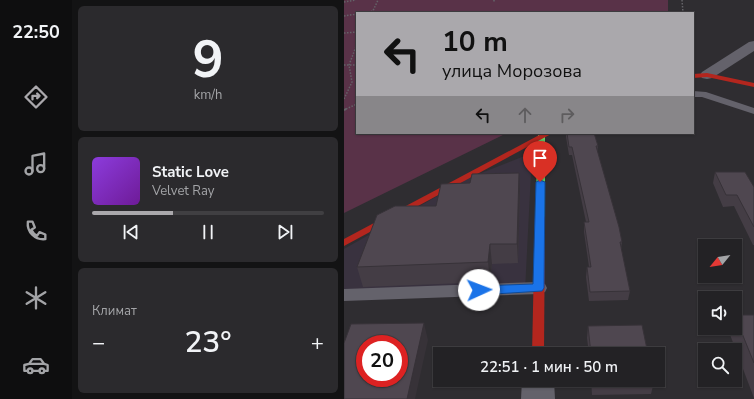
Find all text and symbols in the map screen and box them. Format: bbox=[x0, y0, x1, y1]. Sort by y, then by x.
text: 22:50 bbox=[12, 20, 60, 44]
text: 10 m bbox=[442, 23, 508, 61]
text: 9 bbox=[192, 24, 224, 95]
icon: left bbox=[376, 28, 428, 80]
text: улица Морозова bbox=[442, 59, 582, 83]
icon: directions bbox=[22, 83, 50, 111]
text: km/h bbox=[194, 86, 222, 104]
icon: left bbox=[472, 104, 494, 126]
icon: ahead bbox=[514, 104, 536, 126]
icon: right bbox=[556, 104, 578, 126]
pin bbox=[523, 141, 557, 182]
icon: arrive bbox=[529, 147, 551, 169]
icon: music bbox=[22, 150, 50, 178]
text: Static Love bbox=[152, 162, 229, 182]
text: Velvet Ray bbox=[152, 182, 214, 200]
icon: phone bbox=[22, 217, 50, 245]
icon: previous bbox=[120, 221, 142, 243]
icon: pause bbox=[197, 221, 219, 243]
icon: next bbox=[274, 221, 296, 243]
north arrow bbox=[698, 239, 742, 283]
map controls bbox=[698, 239, 742, 387]
position arrow bbox=[458, 269, 500, 311]
icon: climate bbox=[22, 284, 50, 312]
button: sound bbox=[698, 291, 742, 335]
text: Климат bbox=[92, 302, 137, 320]
text: 23° bbox=[184, 322, 232, 363]
text: − bbox=[92, 328, 105, 358]
text: + bbox=[311, 328, 324, 358]
speed limit sign: 20 bbox=[356, 335, 408, 387]
button: search bbox=[698, 343, 742, 387]
icon: car bbox=[22, 351, 50, 379]
text: 22:51 · 1 мин · 50 m bbox=[480, 357, 618, 377]

